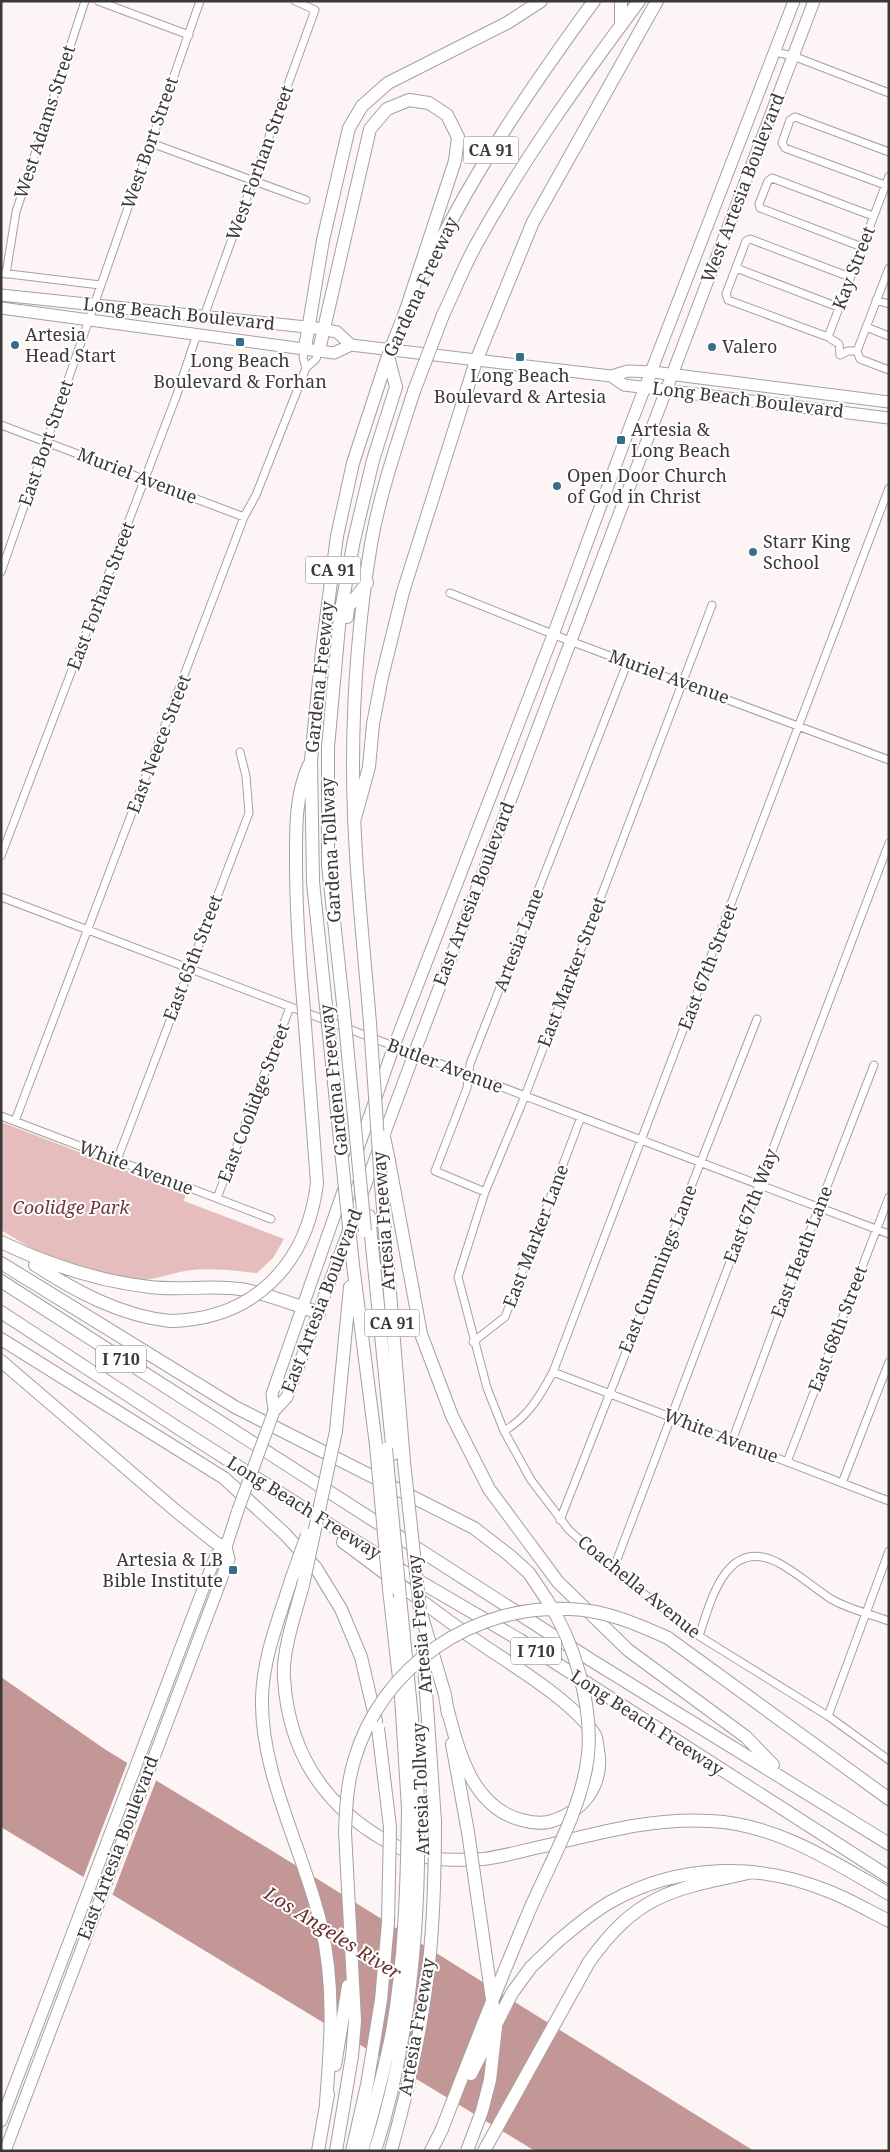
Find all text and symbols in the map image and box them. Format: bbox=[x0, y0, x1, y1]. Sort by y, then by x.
street label: West Adams Street bbox=[8, 42, 80, 202]
street label: West Bort Street bbox=[115, 73, 183, 212]
street label: West Forhan Street bbox=[220, 82, 298, 244]
street label: West Artesia Boulevard bbox=[695, 89, 789, 286]
road number: CA 91 bbox=[464, 136, 518, 164]
street label: Gardena Freeway bbox=[377, 212, 464, 361]
street label: Kay Street bbox=[826, 223, 880, 313]
street label: Long Beach Boulevard bbox=[82, 291, 276, 335]
place label: Artesia Head Start bbox=[25, 322, 116, 367]
place label: Valero bbox=[722, 334, 777, 358]
marker: Long Beach Boulevard & Forhan bbox=[234, 336, 246, 348]
marker: Artesia Head Start bbox=[9, 339, 21, 351]
marker: Valero bbox=[706, 341, 718, 353]
place label: Long Beach Boulevard & Forhan bbox=[153, 348, 327, 393]
marker: Long Beach Boulevard & Artesia bbox=[514, 351, 526, 363]
place label: Long Beach Boulevard & Artesia bbox=[434, 363, 606, 408]
street label: Long Beach Boulevard bbox=[651, 375, 845, 423]
street label: East Bort Street bbox=[12, 376, 78, 509]
place label: Artesia & Long Beach bbox=[631, 417, 730, 462]
marker: Artesia & Long Beach bbox=[615, 434, 627, 446]
street label: Muriel Avenue bbox=[74, 441, 201, 509]
place label: Open Door Church of God in Christ bbox=[567, 463, 727, 508]
marker: Open Door Church of God in Christ bbox=[551, 480, 563, 492]
street label: East Forhan Street bbox=[61, 518, 139, 673]
place label: Starr King School bbox=[763, 529, 851, 574]
marker: Starr King School bbox=[747, 546, 759, 558]
road number: CA 91 bbox=[306, 556, 360, 584]
street label: Gardena Freeway bbox=[299, 599, 339, 754]
street label: Muriel Avenue bbox=[606, 643, 733, 709]
street label: East Neece Street bbox=[121, 671, 196, 816]
street label: Gardena Tollway bbox=[314, 776, 346, 923]
street label: East Artesia Boulevard bbox=[427, 798, 519, 989]
street label: Artesia Lane bbox=[487, 885, 549, 995]
street label: East 65th Street bbox=[157, 891, 227, 1024]
street label: East Marker Street bbox=[531, 893, 611, 1050]
street label: East 67th Street bbox=[672, 900, 742, 1033]
street label: Gardena Freeway bbox=[313, 1002, 353, 1157]
street label: East Coolidge Street bbox=[212, 1019, 295, 1186]
street label: Butler Avenue bbox=[384, 1032, 507, 1098]
street label: White Avenue bbox=[76, 1134, 197, 1200]
street label: East 67th Way bbox=[717, 1144, 783, 1266]
street label: Artesia Freeway bbox=[366, 1150, 400, 1292]
street label: East Marker Lane bbox=[497, 1161, 573, 1311]
street label: East Cummings Lane bbox=[612, 1181, 702, 1356]
street label: East Heath Lane bbox=[765, 1182, 837, 1321]
park label: Coolidge Park bbox=[12, 1195, 130, 1219]
street label: East Artesia Boulevard bbox=[275, 1205, 367, 1396]
street label: East 68th Street bbox=[802, 1262, 872, 1395]
road number: CA 91 bbox=[364, 1310, 420, 1336]
road number: I 710 bbox=[96, 1346, 146, 1372]
street label: White Avenue bbox=[661, 1402, 782, 1468]
street label: Long Beach Freeway bbox=[223, 1450, 387, 1565]
street label: Coachella Avenue bbox=[573, 1529, 706, 1643]
place label: Artesia & LB Bible Institute bbox=[102, 1547, 223, 1592]
street label: Artesia Freeway bbox=[401, 1553, 437, 1695]
marker: Artesia & LB Bible Institute bbox=[227, 1564, 239, 1576]
road number: I 710 bbox=[511, 1638, 561, 1664]
street label: Long Beach Freeway bbox=[566, 1664, 729, 1781]
street label: Artesia Tollway bbox=[406, 1721, 434, 1856]
street label: East Artesia Boulevard bbox=[71, 1752, 163, 1943]
water label: Los Angeles River bbox=[259, 1880, 407, 1986]
street label: Artesia Freeway bbox=[392, 1955, 440, 2098]

